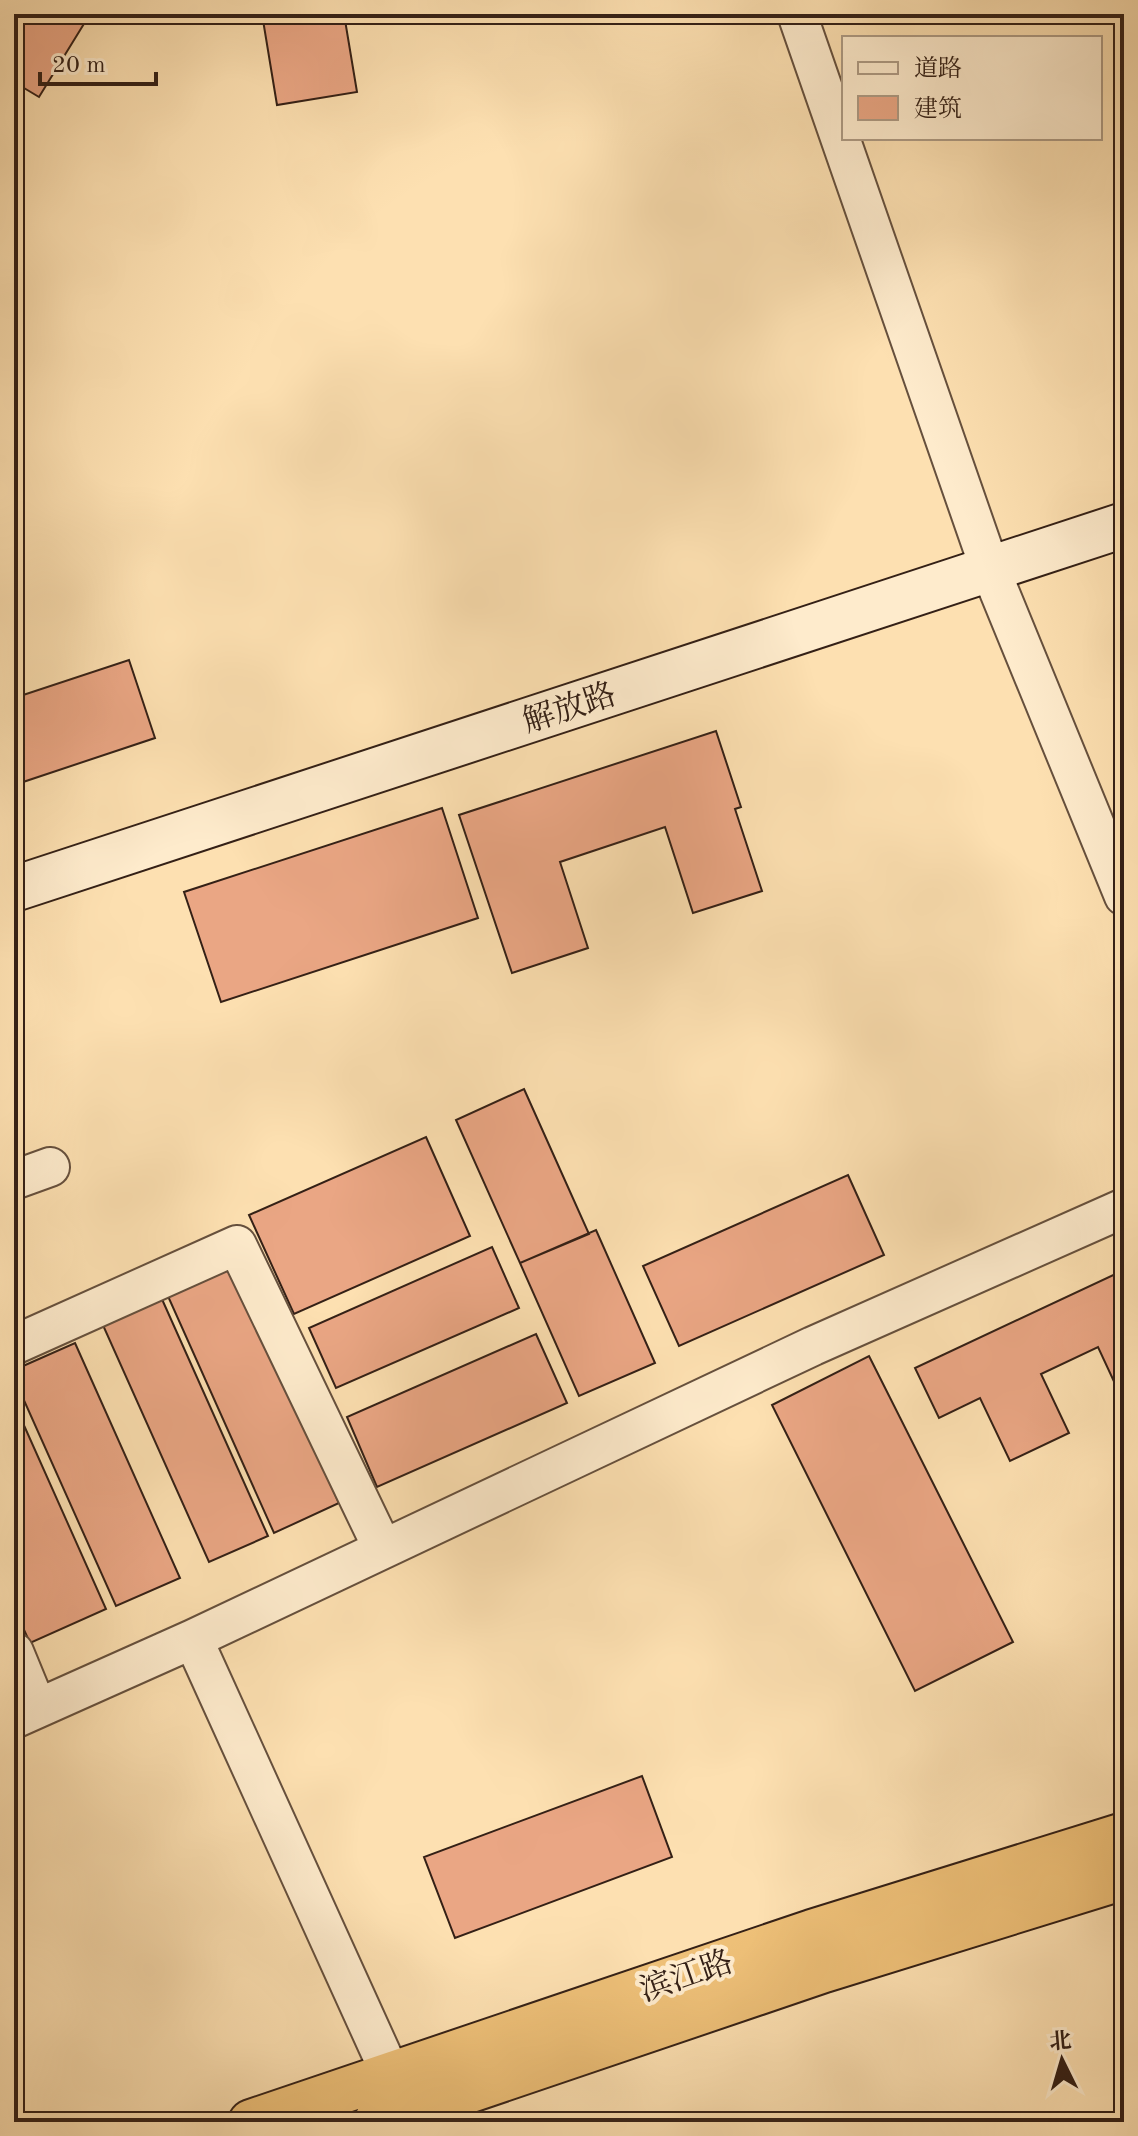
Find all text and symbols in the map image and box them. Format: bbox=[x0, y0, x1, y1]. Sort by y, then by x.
scale bar bbox=[40, 36, 156, 86]
legend bbox=[842, 36, 1102, 140]
text: 20 m bbox=[52, 54, 106, 78]
text: 道路 bbox=[914, 55, 962, 82]
text: 建筑 bbox=[914, 95, 962, 122]
street label: 解放路 bbox=[518, 677, 621, 740]
street label: 滨江路 bbox=[635, 1943, 738, 2009]
north arrow bbox=[1022, 2020, 1102, 2100]
text: 北 bbox=[1048, 2029, 1072, 2054]

